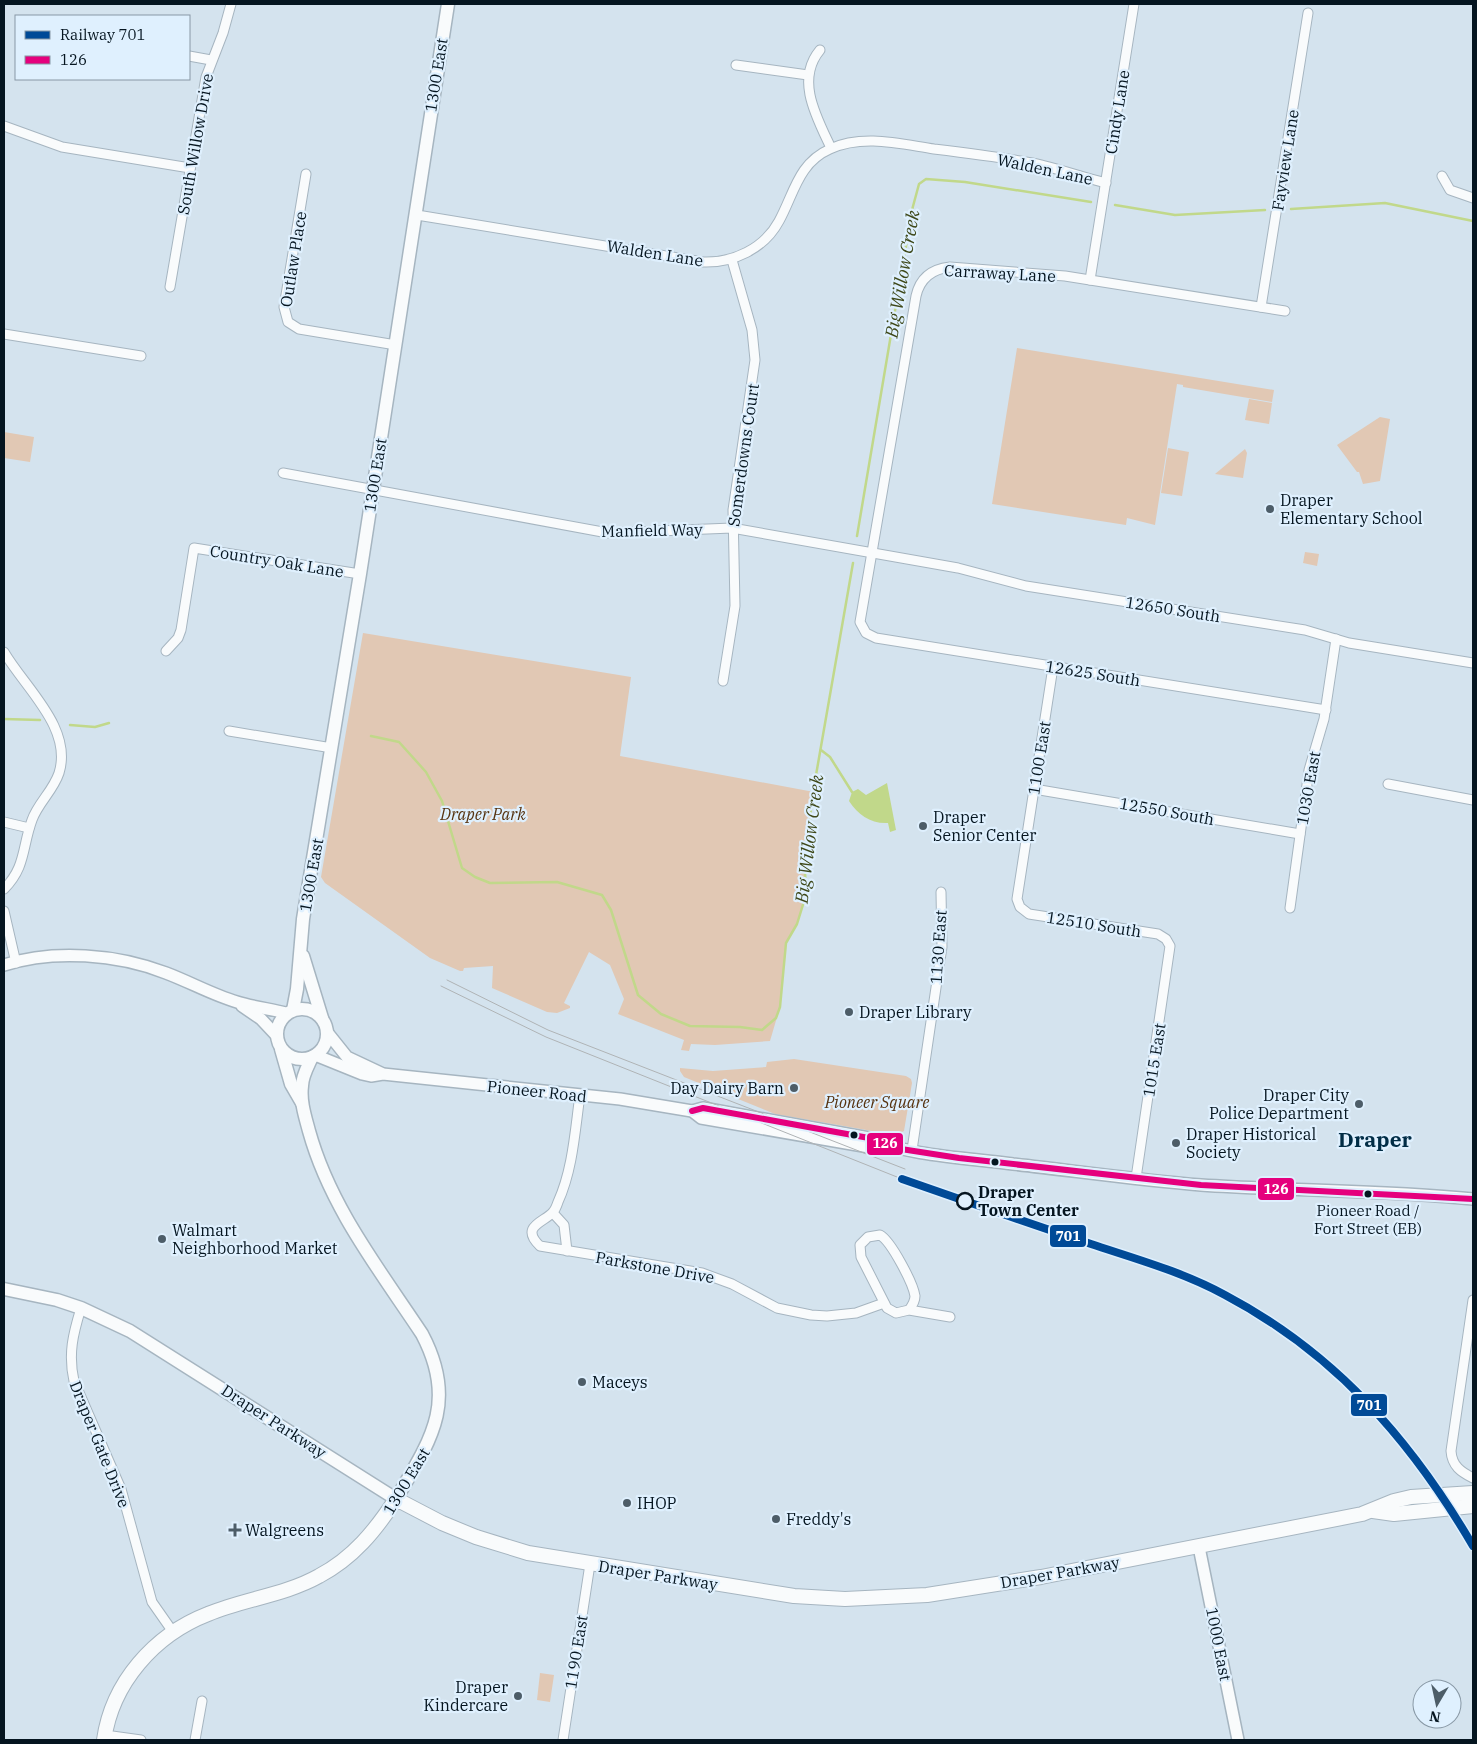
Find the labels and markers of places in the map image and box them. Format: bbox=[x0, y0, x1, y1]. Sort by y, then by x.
place label: Draper Elementary School bbox=[1280, 490, 1423, 528]
marker: Draper Elementary School bbox=[1264, 503, 1276, 515]
place label: Draper Senior Center bbox=[933, 807, 1036, 845]
marker: Draper Senior Center bbox=[917, 820, 929, 832]
place label: Draper Library bbox=[859, 1002, 972, 1022]
marker: Draper Library bbox=[843, 1006, 855, 1018]
place label: Day Dairy Barn bbox=[670, 1078, 784, 1098]
marker: Day Dairy Barn bbox=[788, 1082, 800, 1094]
place label: Draper City Police Department bbox=[1209, 1085, 1349, 1123]
marker: Draper City Police Department bbox=[1353, 1098, 1365, 1110]
place label: Draper Historical Society bbox=[1186, 1124, 1317, 1162]
unlabelled marker bbox=[849, 1130, 859, 1140]
marker: Draper Historical Society bbox=[1170, 1137, 1182, 1149]
unlabelled marker bbox=[990, 1157, 1000, 1167]
place label: Draper Town Center bbox=[978, 1182, 1079, 1220]
marker: Pioneer Road / Fort Street (EB) bbox=[1363, 1189, 1373, 1199]
marker: Draper Town Center bbox=[956, 1192, 974, 1210]
place label: Pioneer Road / Fort Street (EB) bbox=[1314, 1201, 1422, 1238]
place label: Walmart Neighborhood Market bbox=[172, 1220, 338, 1258]
marker: Walmart Neighborhood Market bbox=[156, 1233, 168, 1245]
place label: Maceys bbox=[592, 1372, 648, 1392]
marker: Maceys bbox=[576, 1376, 588, 1388]
place label: IHOP bbox=[637, 1493, 677, 1513]
marker: IHOP bbox=[621, 1497, 633, 1509]
place label: Freddy's bbox=[786, 1509, 851, 1529]
marker: Freddy's bbox=[770, 1513, 782, 1525]
place label: Walgreens bbox=[245, 1520, 324, 1540]
marker: Walgreens bbox=[229, 1524, 241, 1536]
place label: Draper Kindercare bbox=[423, 1677, 508, 1715]
marker: Draper Kindercare bbox=[512, 1690, 524, 1702]

